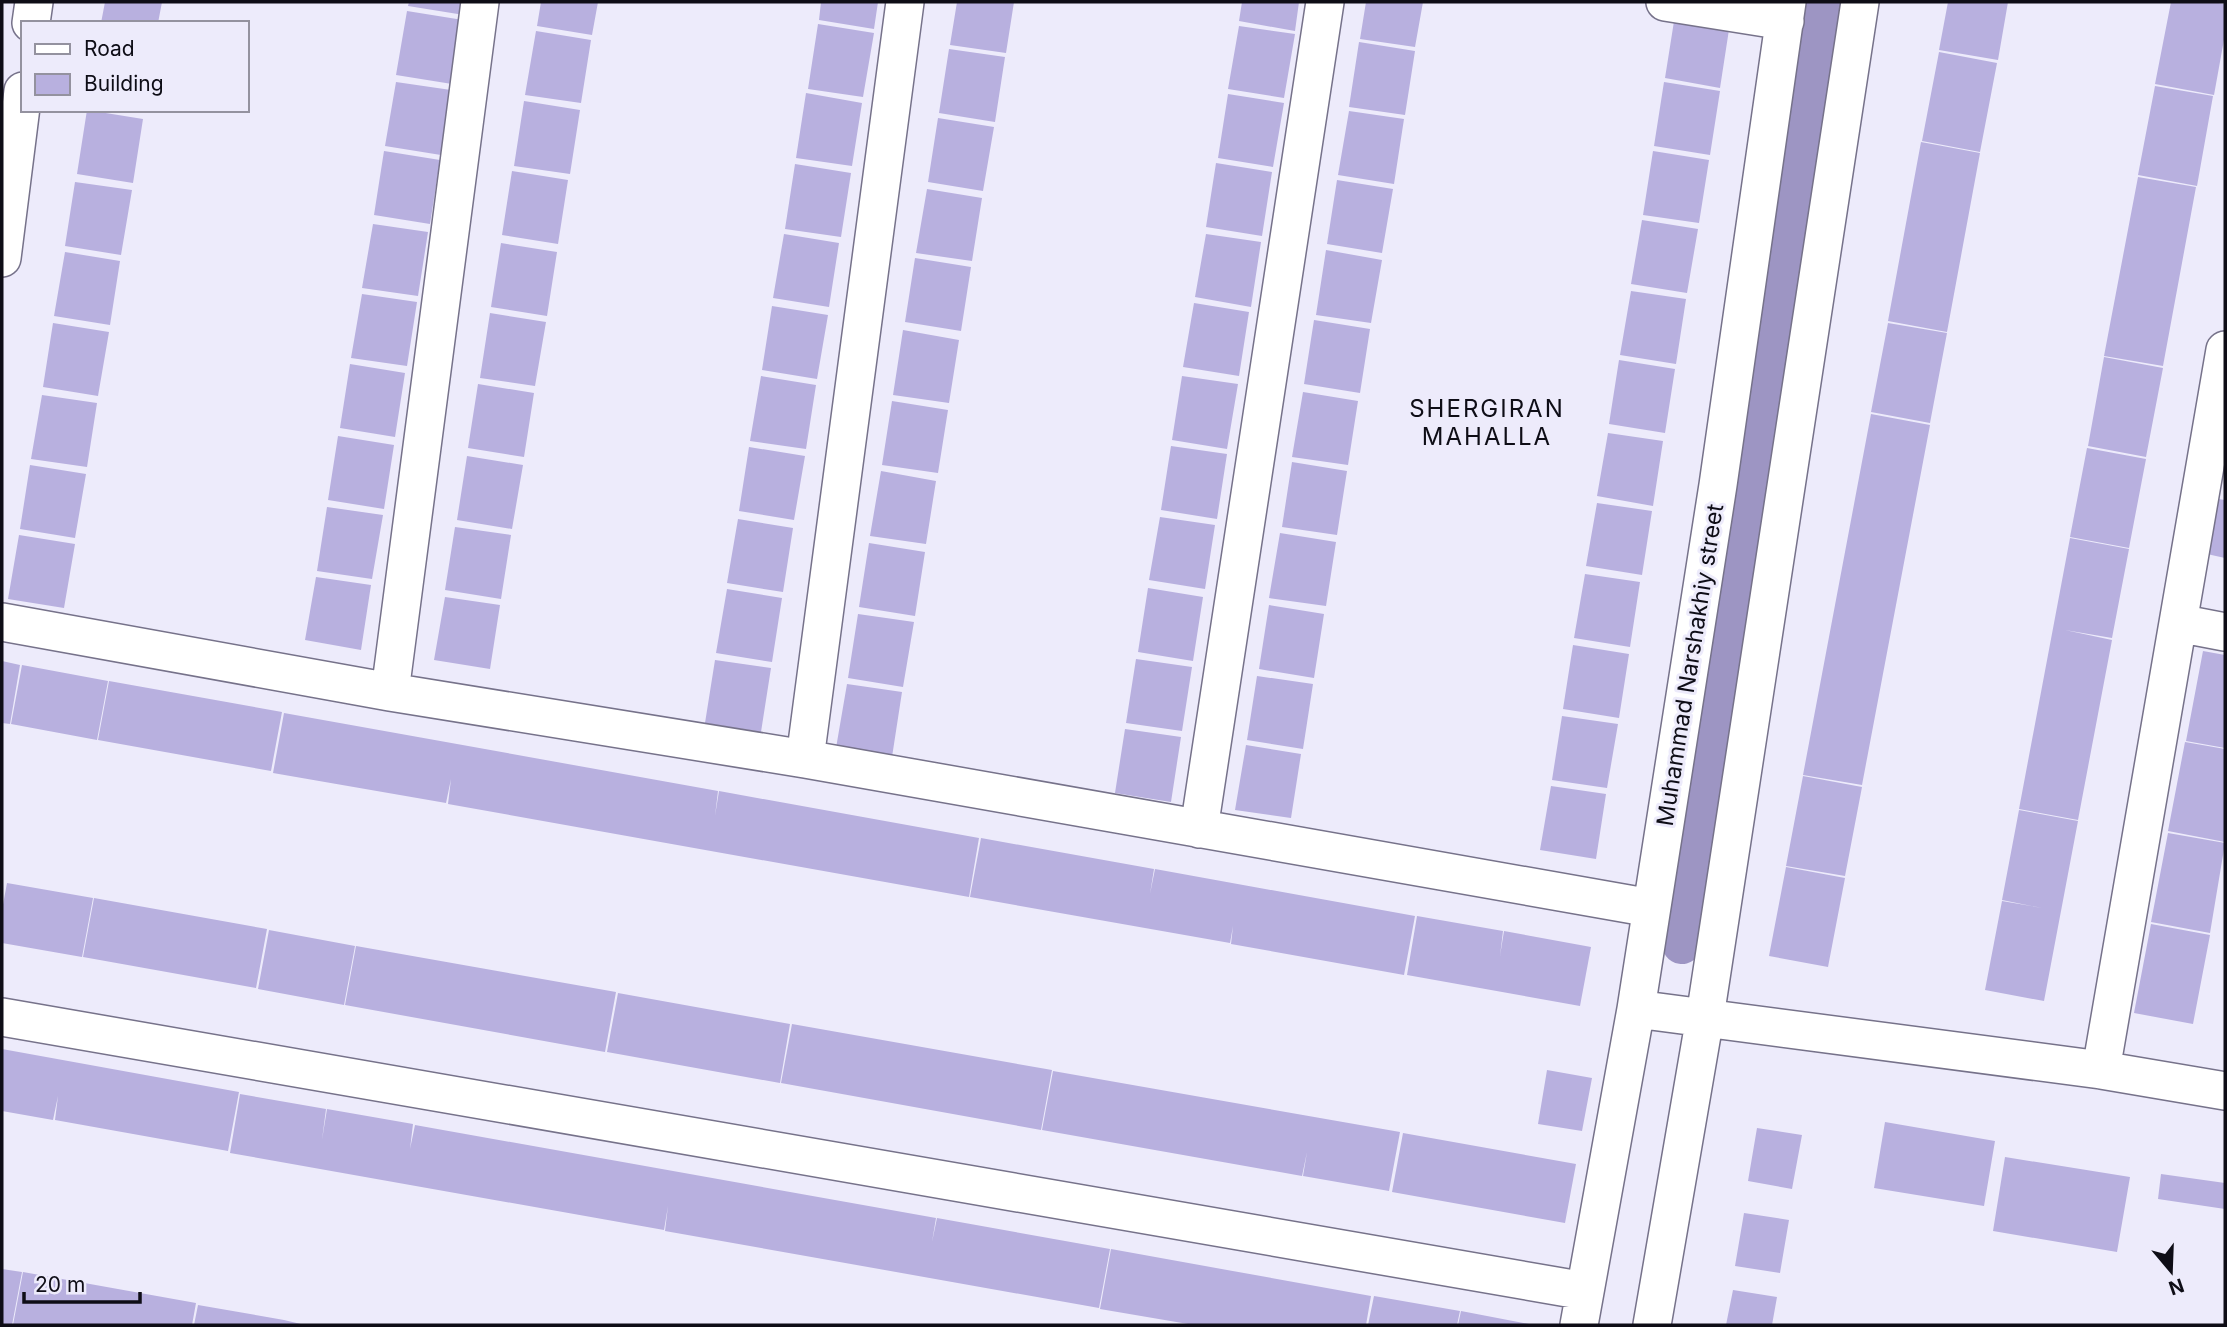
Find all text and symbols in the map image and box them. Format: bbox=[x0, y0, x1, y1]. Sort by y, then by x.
legend bbox=[21, 21, 248, 112]
text: Road bbox=[84, 36, 135, 61]
text: Building bbox=[84, 71, 164, 96]
district label: SHERGIRAN MAHALLA bbox=[1409, 394, 1565, 451]
street label: Muhammad Narshakhiy street bbox=[1651, 502, 1729, 828]
north arrow bbox=[2136, 1236, 2206, 1306]
scale bar bbox=[24, 1260, 140, 1304]
text: 20 m bbox=[35, 1272, 85, 1297]
text: N bbox=[2166, 1273, 2187, 1300]

